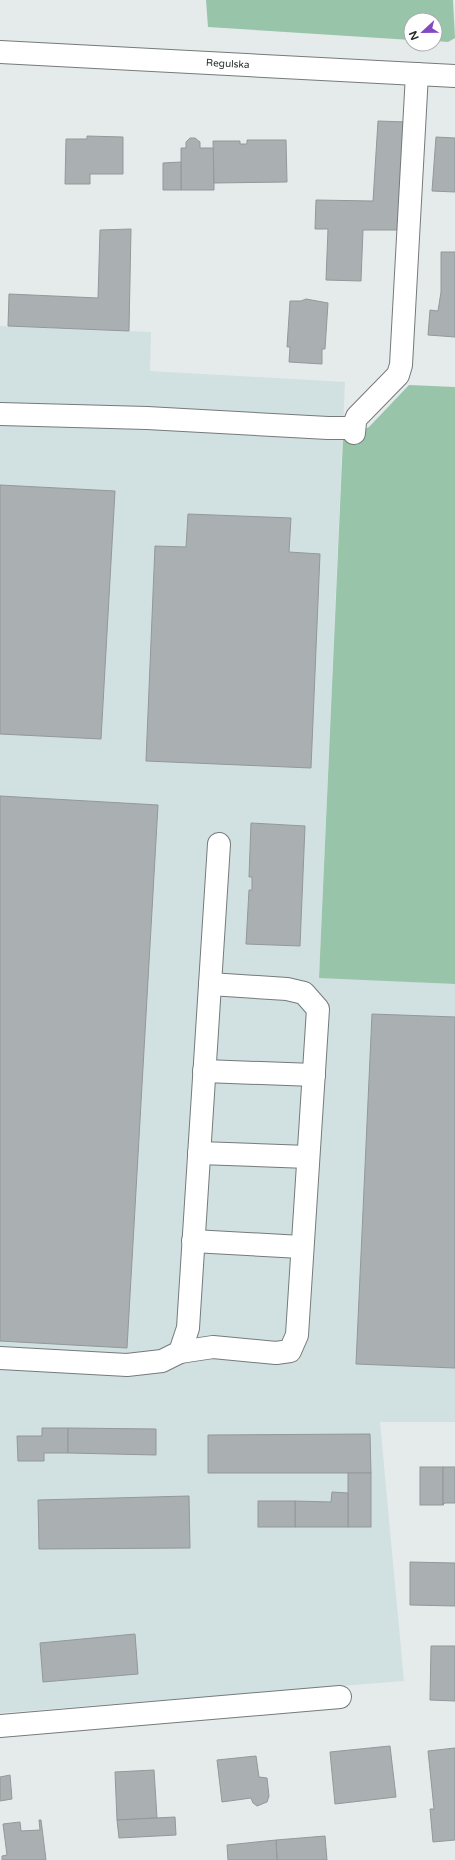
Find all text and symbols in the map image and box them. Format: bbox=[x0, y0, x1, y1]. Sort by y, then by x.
north arrow bbox=[403, 12, 443, 52]
text: N bbox=[407, 29, 422, 42]
street label: Regulska bbox=[206, 57, 250, 71]

